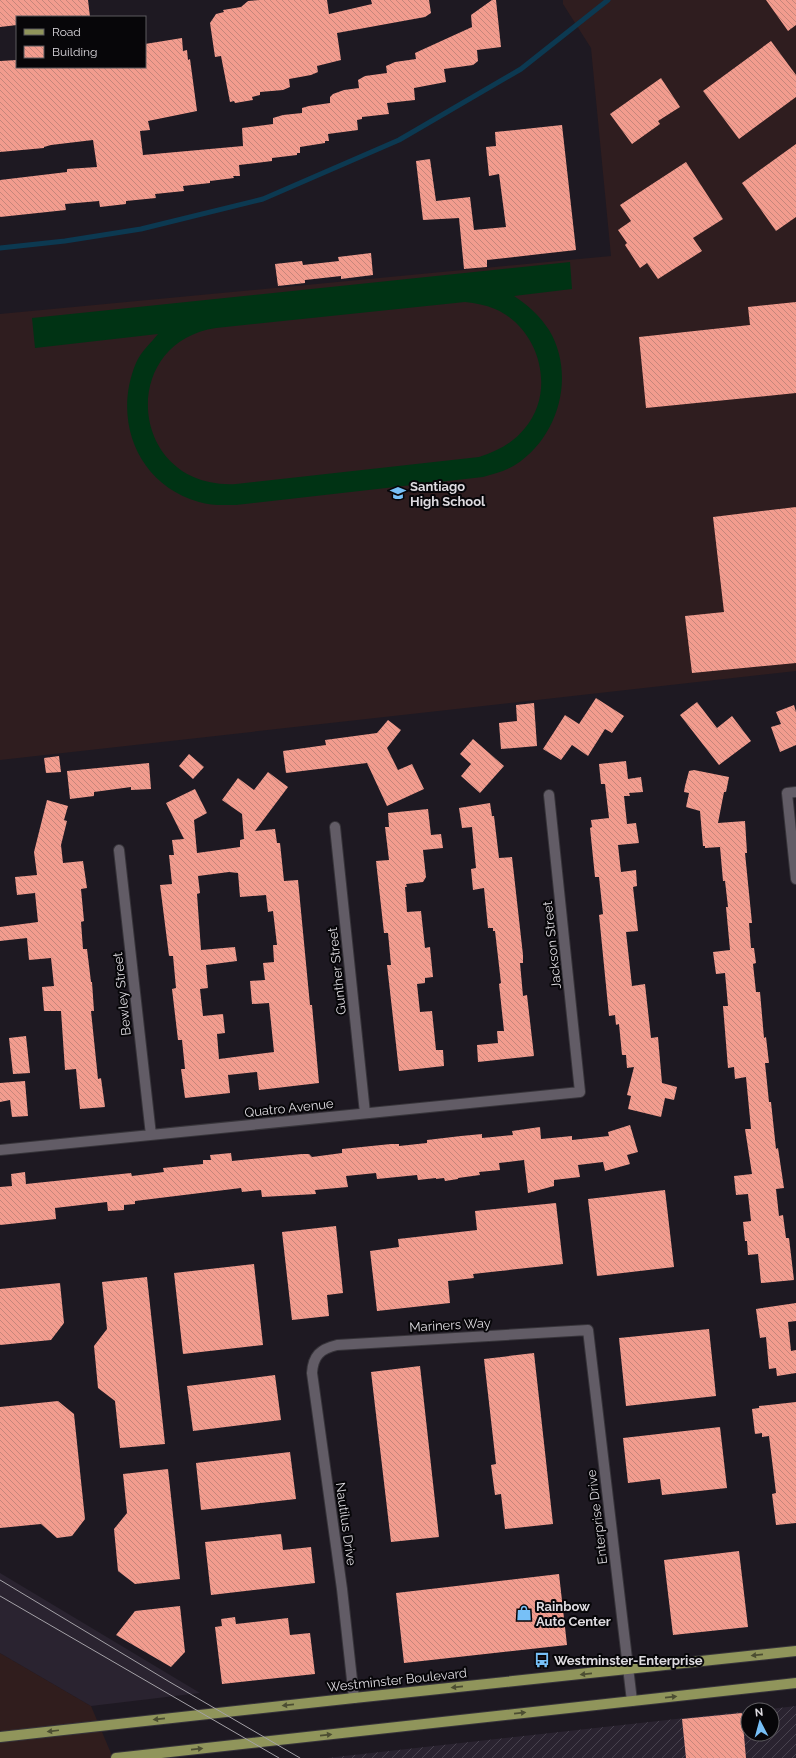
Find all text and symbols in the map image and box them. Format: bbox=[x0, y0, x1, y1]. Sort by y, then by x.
legend bbox=[16, 16, 146, 68]
text: Road bbox=[52, 25, 81, 39]
text: Building bbox=[52, 45, 98, 59]
place label: Santiago High School bbox=[410, 479, 486, 509]
school or university icon: Santiago High School bbox=[389, 484, 407, 502]
street label: Jackson Street bbox=[540, 900, 564, 990]
street label: Gunther Street bbox=[325, 926, 349, 1015]
street label: Bewley Street bbox=[110, 951, 134, 1036]
street label: Quatro Avenue bbox=[244, 1096, 335, 1120]
street label: Mariners Way bbox=[409, 1315, 491, 1335]
street label: Enterprise Drive bbox=[584, 1468, 610, 1565]
street label: Nautilus Drive bbox=[333, 1481, 359, 1567]
place label: Rainbow Auto Center bbox=[536, 1599, 611, 1629]
shop icon: Rainbow Auto Center bbox=[515, 1604, 533, 1622]
bus stop icon: Westminster-Enterprise bbox=[533, 1651, 551, 1669]
one-way arrow bbox=[751, 1652, 763, 1659]
place label: Westminster-Enterprise bbox=[554, 1653, 703, 1668]
street label: Westminster Boulevard bbox=[326, 1665, 468, 1695]
one-way arrow bbox=[580, 1671, 592, 1677]
one-way arrow bbox=[451, 1684, 463, 1690]
one-way arrow bbox=[665, 1693, 677, 1700]
one-way arrow bbox=[282, 1702, 294, 1708]
north arrow bbox=[740, 1702, 780, 1742]
text: N bbox=[754, 1706, 764, 1719]
one-way arrow bbox=[514, 1710, 526, 1716]
one-way arrow bbox=[152, 1716, 165, 1722]
one-way arrow bbox=[47, 1728, 59, 1734]
one-way arrow bbox=[320, 1731, 332, 1738]
one-way arrow bbox=[191, 1746, 203, 1752]

